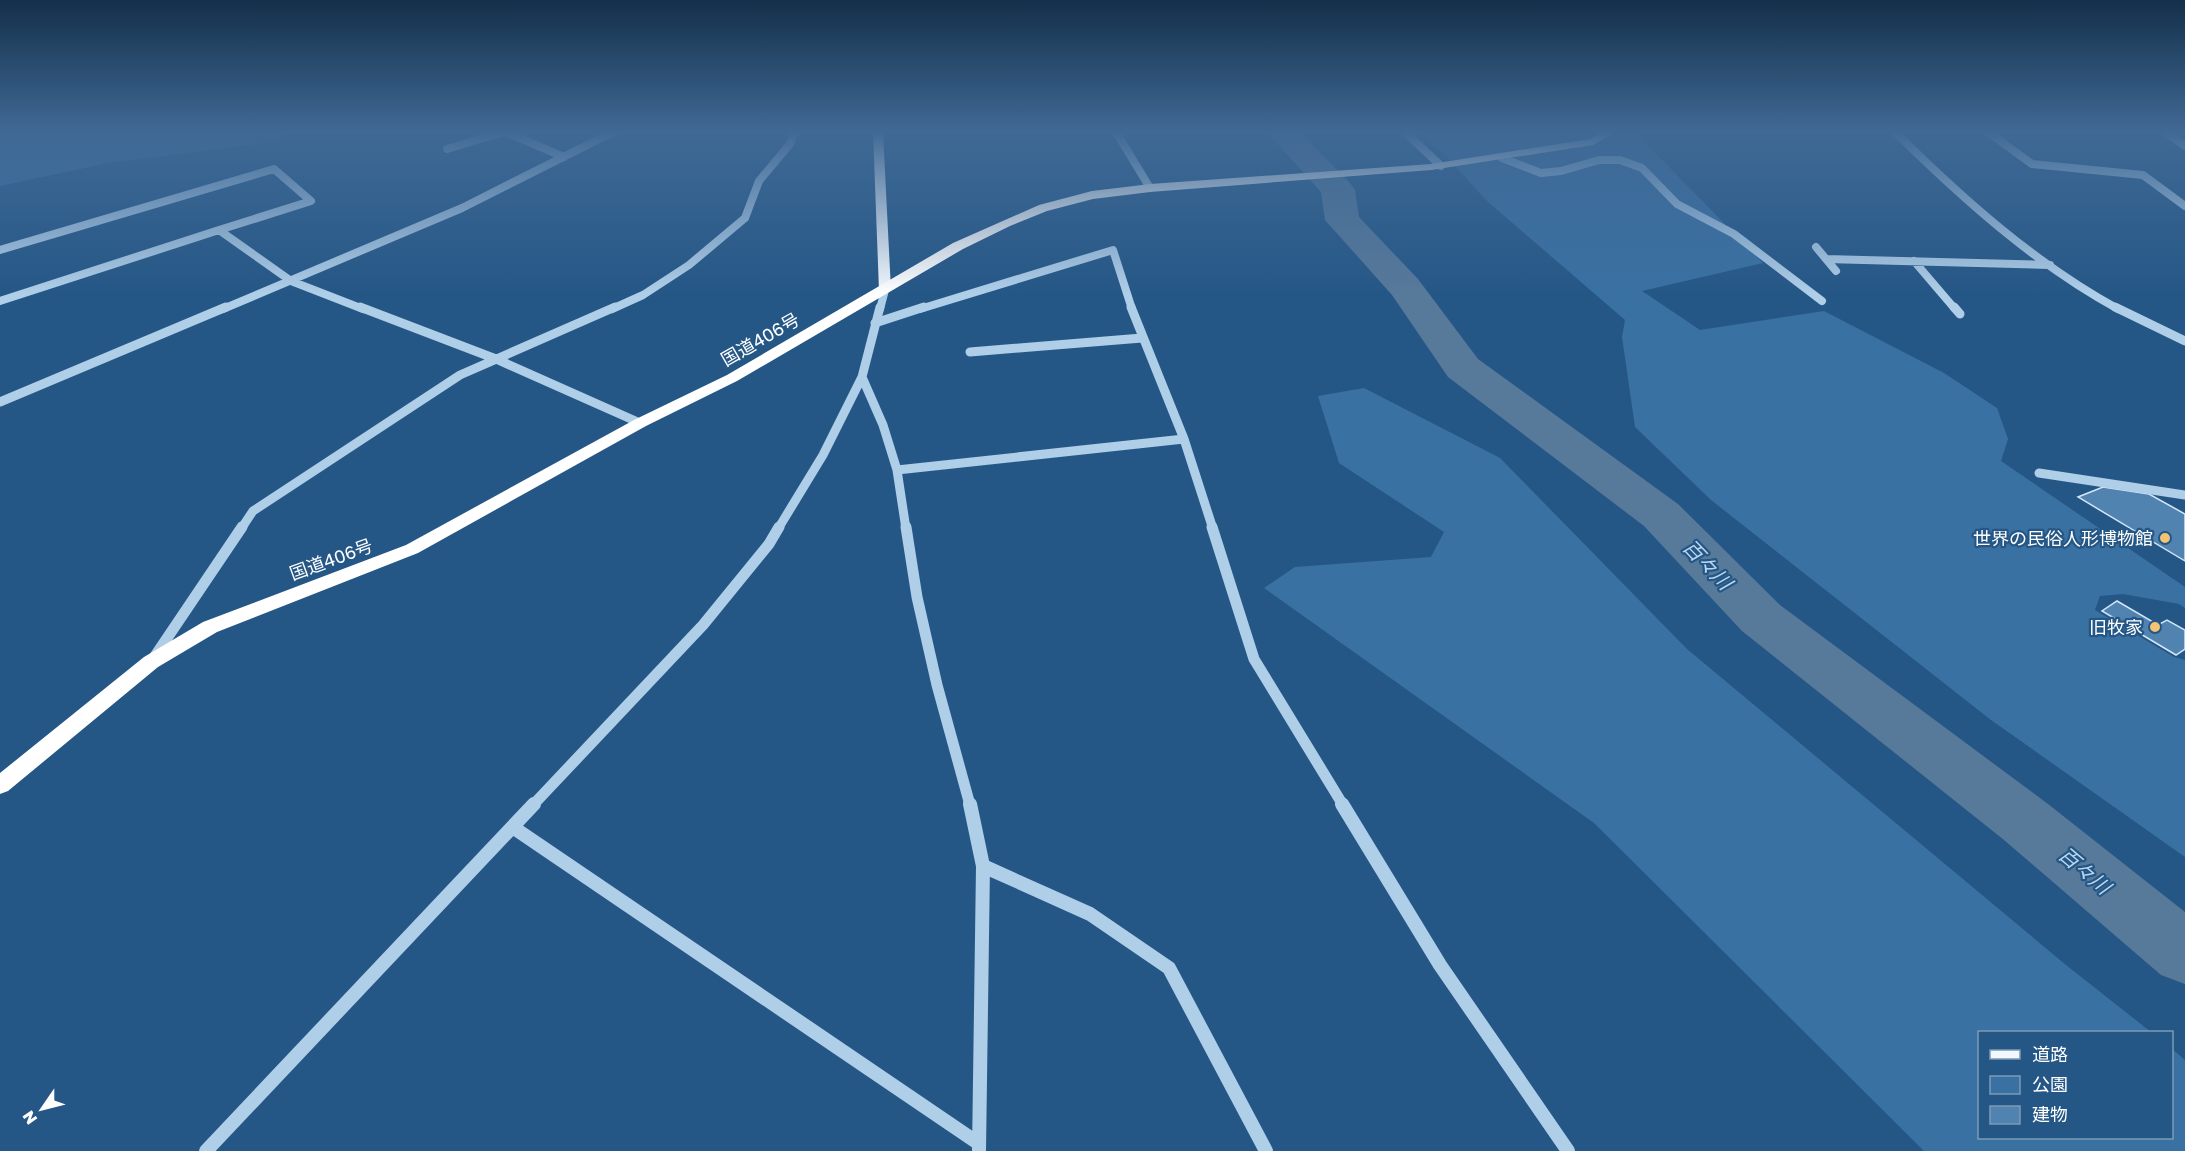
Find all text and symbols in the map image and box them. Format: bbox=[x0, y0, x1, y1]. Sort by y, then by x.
street label: 国道406号 bbox=[717, 308, 803, 370]
place label: 世界の民俗人形博物館 bbox=[1973, 527, 2153, 549]
marker: 世界の民俗人形博物館 bbox=[2158, 531, 2172, 545]
street label: 国道406号 bbox=[286, 534, 376, 584]
water label: 百々川 bbox=[1679, 534, 1739, 595]
place label: 旧牧家 bbox=[2089, 616, 2143, 638]
marker: 旧牧家 bbox=[2148, 620, 2162, 634]
water label: 百々川 bbox=[2054, 842, 2117, 900]
legend bbox=[1978, 1031, 2173, 1139]
text: 道路 bbox=[2032, 1043, 2068, 1065]
text: 公園 bbox=[2032, 1073, 2068, 1095]
north arrow bbox=[12, 1079, 72, 1139]
text: 建物 bbox=[2032, 1103, 2068, 1125]
text: N bbox=[18, 1107, 41, 1128]

